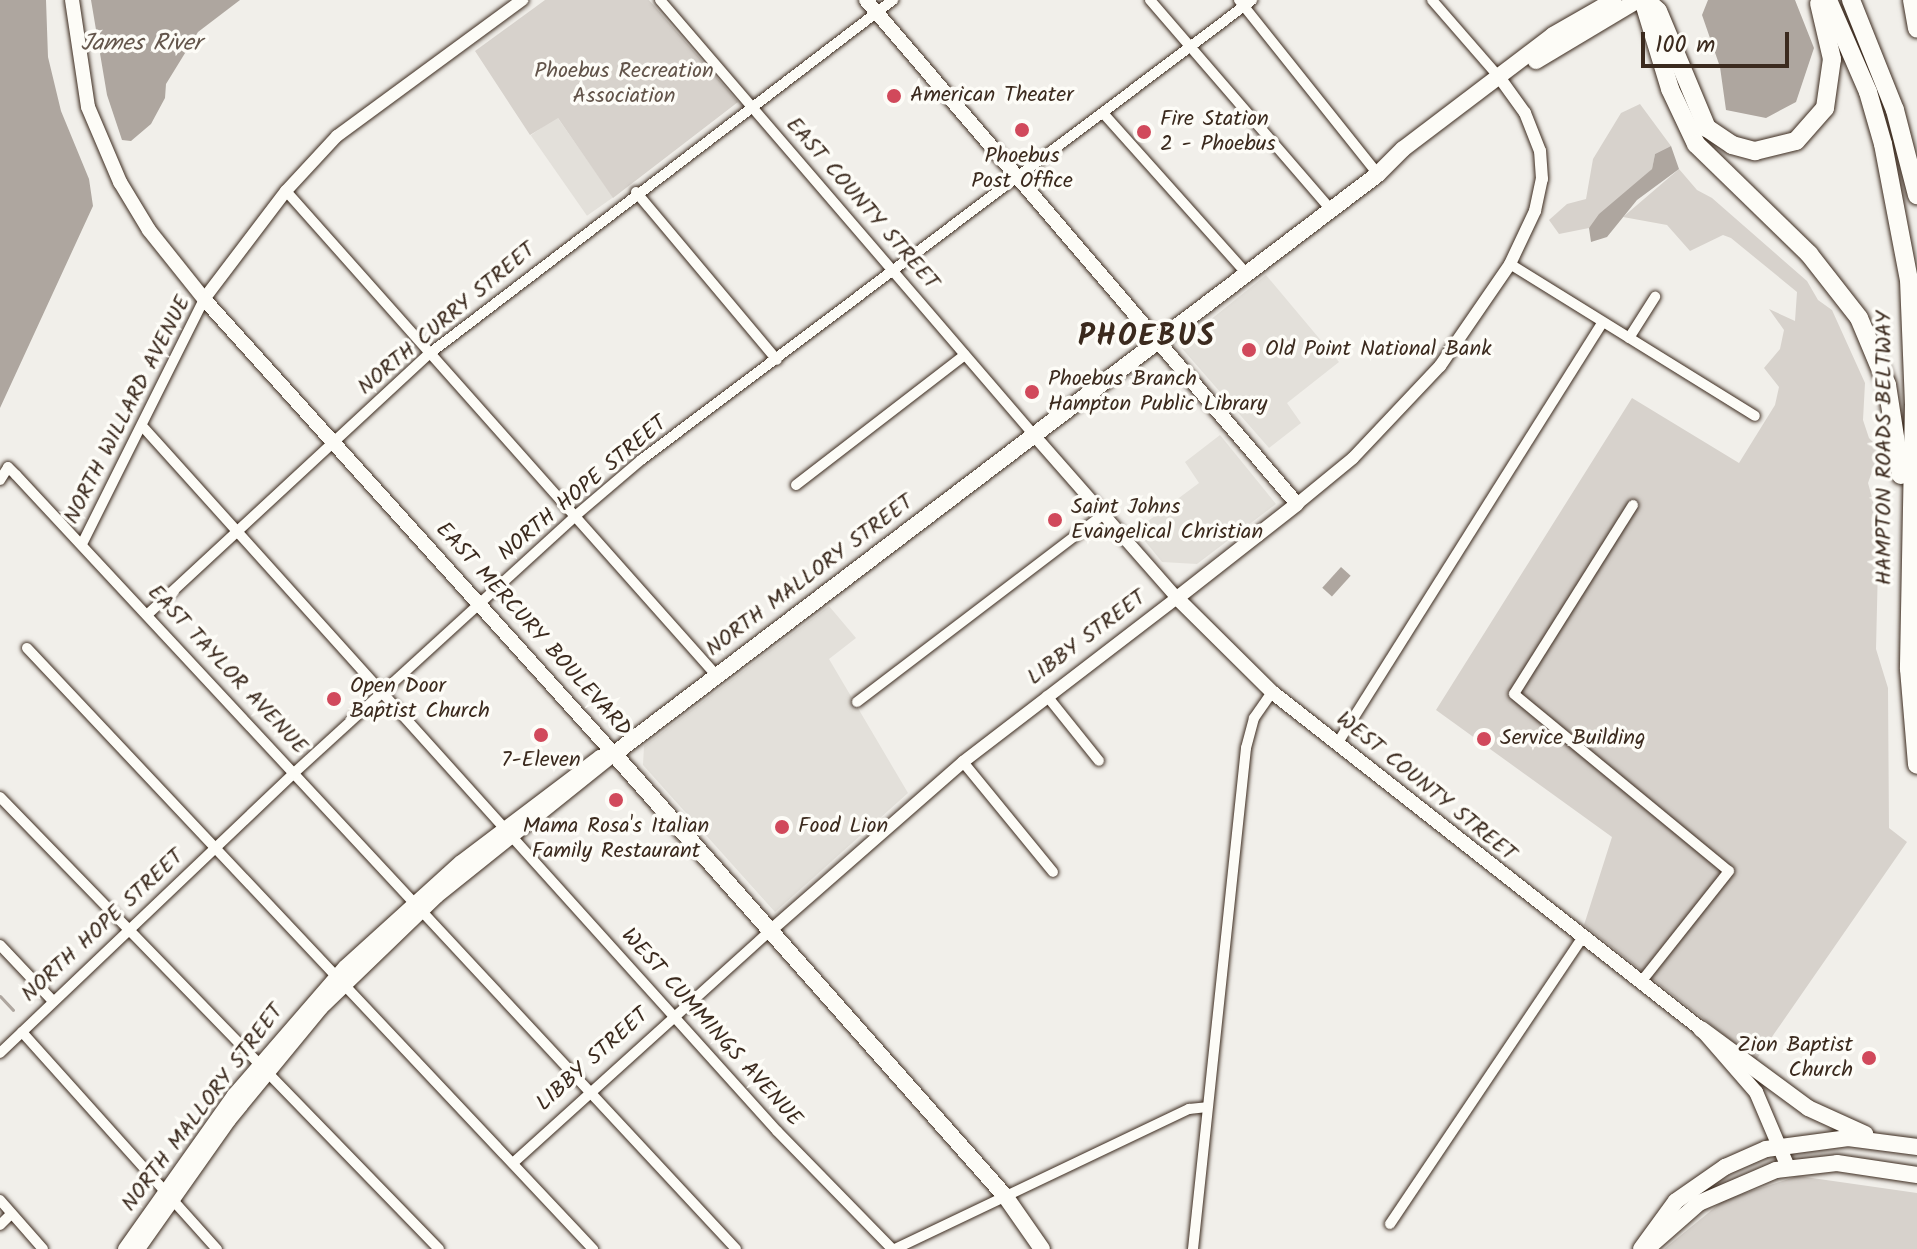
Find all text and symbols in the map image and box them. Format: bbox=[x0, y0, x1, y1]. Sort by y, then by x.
scale bar bbox=[1645, 16, 1793, 66]
text: 100 m bbox=[1655, 26, 1715, 65]
water label: James River bbox=[81, 30, 201, 58]
park label: Phoebus Recreation Association bbox=[534, 58, 714, 110]
place label: American Theater bbox=[910, 83, 1073, 109]
marker: American Theater bbox=[885, 87, 903, 105]
place label: Fire Station 2 - Phoebus bbox=[1160, 106, 1276, 158]
street label: EAST COUNTY STREET bbox=[780, 112, 944, 296]
marker: Phoebus Post Office bbox=[1013, 121, 1031, 139]
marker: Fire Station 2 - Phoebus bbox=[1135, 123, 1153, 141]
place label: Phoebus Post Office bbox=[971, 143, 1073, 194]
street label: NORTH CURRY STREET bbox=[353, 237, 541, 401]
street label: NORTH WILLARD AVENUE bbox=[59, 291, 197, 529]
street label: HAMPTON ROADS BELTWAY bbox=[1872, 311, 1898, 585]
district label: PHOEBUS bbox=[1078, 319, 1216, 355]
place label: Old Point National Bank bbox=[1265, 337, 1491, 363]
marker: Old Point National Bank bbox=[1240, 341, 1258, 359]
place label: Phoebus Branch Hampton Public Library bbox=[1048, 366, 1267, 418]
marker: Phoebus Branch Hampton Public Library bbox=[1023, 383, 1041, 401]
street label: NORTH HOPE STREET bbox=[493, 411, 673, 567]
street label: NORTH MALLORY STREET bbox=[701, 489, 919, 663]
place label: Saint Johns Evangelical Christian bbox=[1071, 494, 1263, 546]
marker: Saint Johns Evangelical Christian bbox=[1046, 511, 1064, 529]
street label: EAST MERCURY BOULEVARD bbox=[430, 517, 636, 743]
street label: EAST TAYLOR AVENUE bbox=[142, 580, 312, 760]
street label: LIBBY STREET bbox=[1022, 585, 1152, 691]
place label: Open Door Baptist Church bbox=[350, 673, 490, 724]
marker: Open Door Baptist Church bbox=[325, 690, 343, 708]
street label: WEST COUNTY STREET bbox=[1331, 706, 1521, 868]
marker: 7-Eleven bbox=[532, 726, 550, 744]
place label: Service Building bbox=[1500, 726, 1646, 752]
marker: Service Building bbox=[1475, 730, 1493, 748]
place label: 7-Eleven bbox=[501, 748, 581, 774]
marker: Mama Rosa's Italian Family Restaurant bbox=[607, 791, 625, 809]
place label: Mama Rosa's Italian Family Restaurant bbox=[523, 813, 709, 864]
place label: Food Lion bbox=[798, 814, 888, 840]
marker: Food Lion bbox=[773, 818, 791, 836]
street label: NORTH HOPE STREET bbox=[16, 844, 190, 1008]
street label: WEST CUMMINGS AVENUE bbox=[615, 923, 807, 1133]
street label: NORTH MALLORY STREET bbox=[116, 999, 290, 1217]
street label: LIBBY STREET bbox=[531, 1003, 655, 1117]
place label: Zion Baptist Church bbox=[1737, 1032, 1853, 1084]
marker: Zion Baptist Church bbox=[1860, 1049, 1878, 1067]

